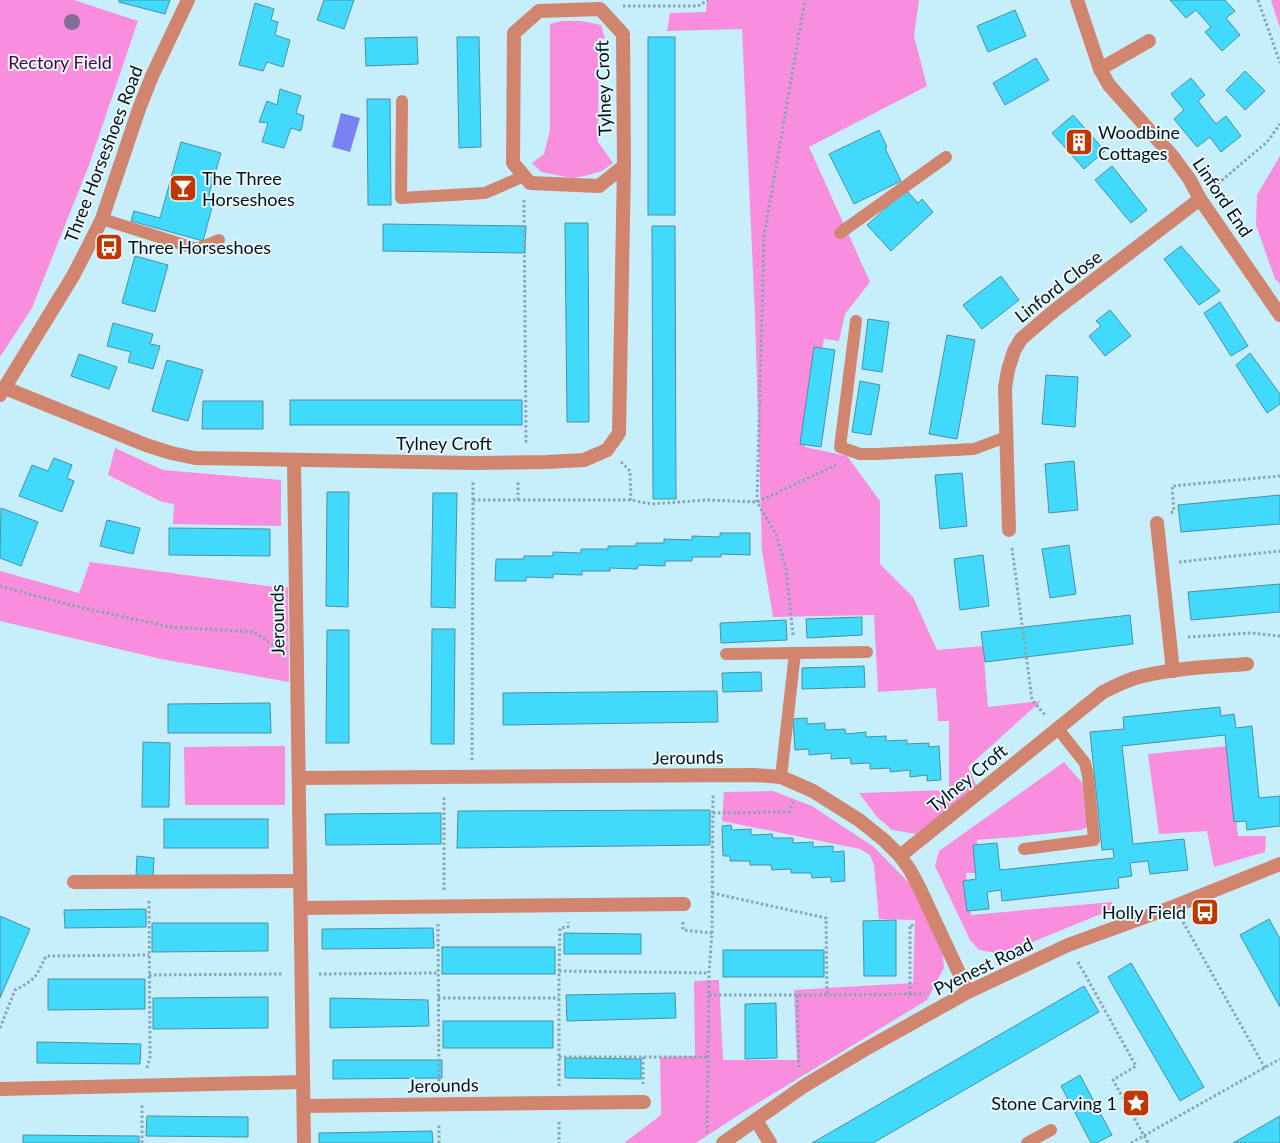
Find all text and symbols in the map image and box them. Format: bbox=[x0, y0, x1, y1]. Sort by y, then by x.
street label: Tylney Croft bbox=[590, 39, 616, 136]
park label: Rectory Field bbox=[8, 51, 112, 73]
street label: Three Horseshoes Road bbox=[59, 62, 147, 246]
place label: Woodbine Cottages bbox=[1098, 121, 1180, 164]
building icon: Woodbine Cottages bbox=[1064, 127, 1094, 157]
street label: Linford End bbox=[1188, 153, 1258, 241]
place label: The Three Horseshoes bbox=[202, 167, 295, 210]
bar icon: The Three Horseshoes bbox=[168, 173, 198, 203]
bus stop icon: Three Horseshoes bbox=[94, 232, 124, 262]
place label: Three Horseshoes bbox=[128, 236, 271, 258]
street label: Linford Close bbox=[1010, 245, 1106, 327]
street label: Tylney Croft bbox=[396, 432, 493, 454]
street label: Jerounds bbox=[265, 584, 289, 656]
street label: Tylney Croft bbox=[923, 739, 1012, 817]
street label: Jerounds bbox=[652, 745, 724, 769]
bus stop icon: Holly Field bbox=[1190, 897, 1220, 927]
place label: Holly Field bbox=[1102, 901, 1186, 923]
street label: Pyenest Road bbox=[930, 933, 1036, 999]
street label: Jerounds bbox=[407, 1073, 479, 1097]
place icon: Stone Carving 1 bbox=[1121, 1088, 1151, 1118]
place label: Stone Carving 1 bbox=[991, 1092, 1117, 1114]

